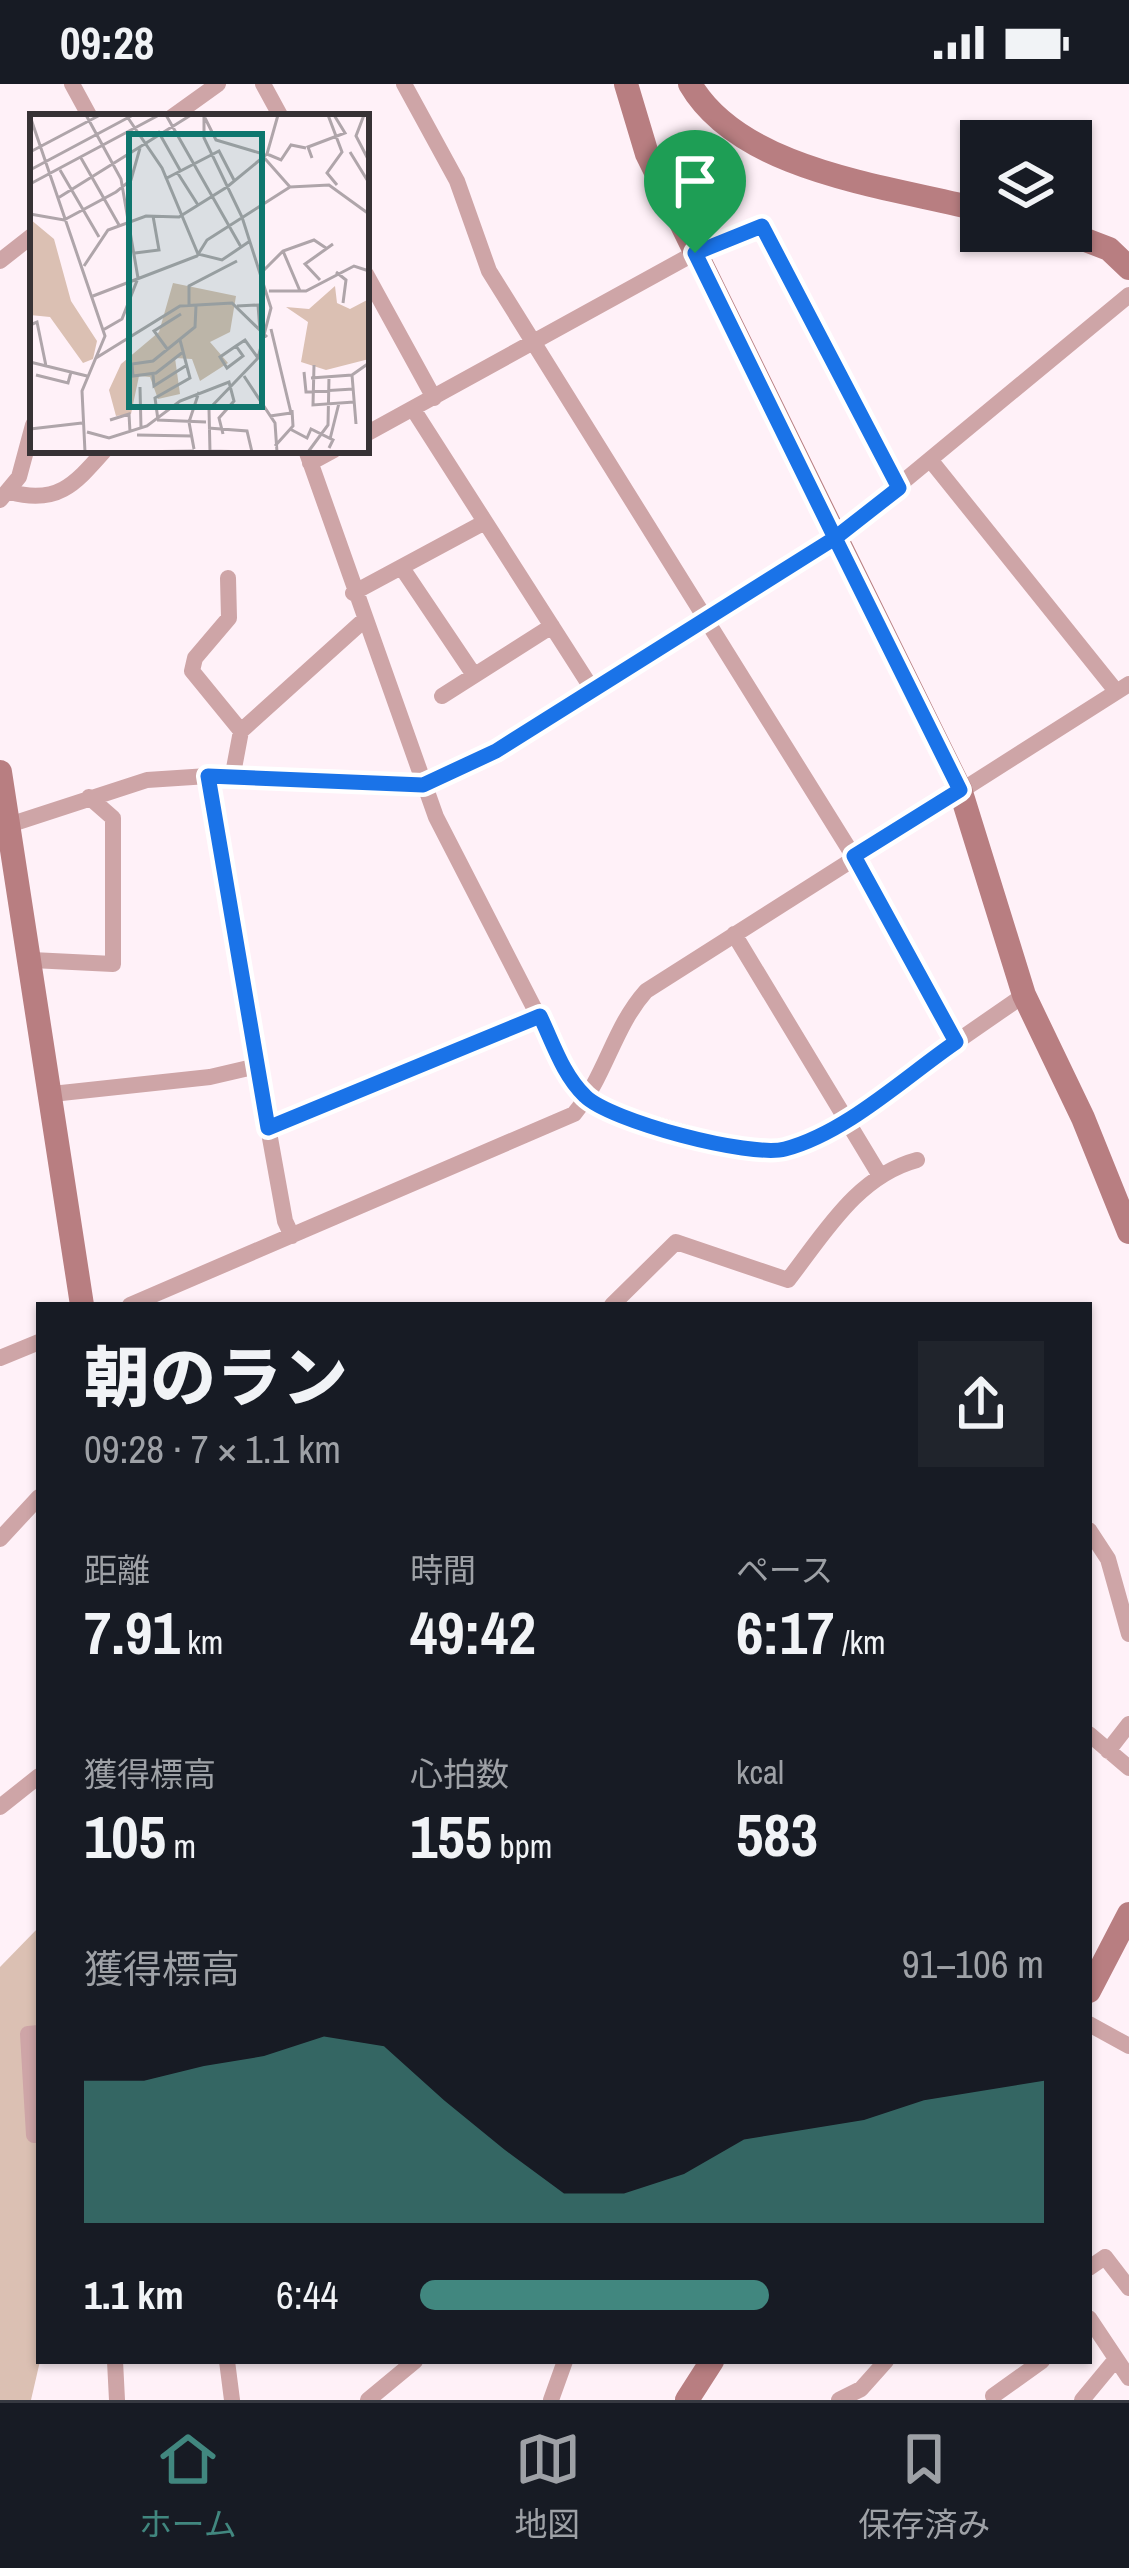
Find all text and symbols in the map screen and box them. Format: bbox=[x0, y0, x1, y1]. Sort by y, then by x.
text: 09:28 bbox=[60, 12, 154, 73]
inset map bbox=[30, 114, 369, 453]
map controls bbox=[960, 120, 1092, 252]
button: layers bbox=[960, 120, 1092, 252]
pin bbox=[644, 130, 746, 253]
icon: arrive bbox=[662, 148, 728, 214]
text: 朝のラン bbox=[84, 1333, 348, 1422]
button: share bbox=[918, 1341, 1044, 1467]
text: 09:28 · 7 × 1.1 km bbox=[84, 1423, 341, 1475]
text: 距離 bbox=[84, 1548, 150, 1592]
text: 時間 bbox=[410, 1548, 476, 1592]
text: ペース bbox=[736, 1548, 833, 1592]
text: 7.91 bbox=[84, 1592, 180, 1673]
text: 49:42 bbox=[410, 1592, 536, 1673]
text: 6:17 bbox=[736, 1592, 834, 1673]
text: km bbox=[180, 1620, 223, 1664]
text: /km bbox=[834, 1620, 886, 1664]
text: kcal bbox=[736, 1750, 784, 1794]
text: 獲得標高 bbox=[84, 1752, 216, 1796]
text: 心拍数 bbox=[410, 1752, 509, 1796]
text: 583 bbox=[736, 1794, 818, 1875]
text: 105 bbox=[84, 1796, 166, 1877]
text: 155 bbox=[410, 1796, 492, 1877]
text: m bbox=[166, 1824, 196, 1868]
text: bpm bbox=[492, 1824, 552, 1868]
text: 91–106 m bbox=[902, 1938, 1044, 1990]
text: 獲得標高 bbox=[84, 1943, 240, 1995]
text: 1.1 km bbox=[84, 2269, 184, 2321]
text: 6:44 bbox=[276, 2269, 338, 2321]
tab: ホーム bbox=[139, 2426, 237, 2546]
tab: 地図 bbox=[515, 2426, 581, 2546]
tab: 保存済み bbox=[858, 2426, 990, 2546]

